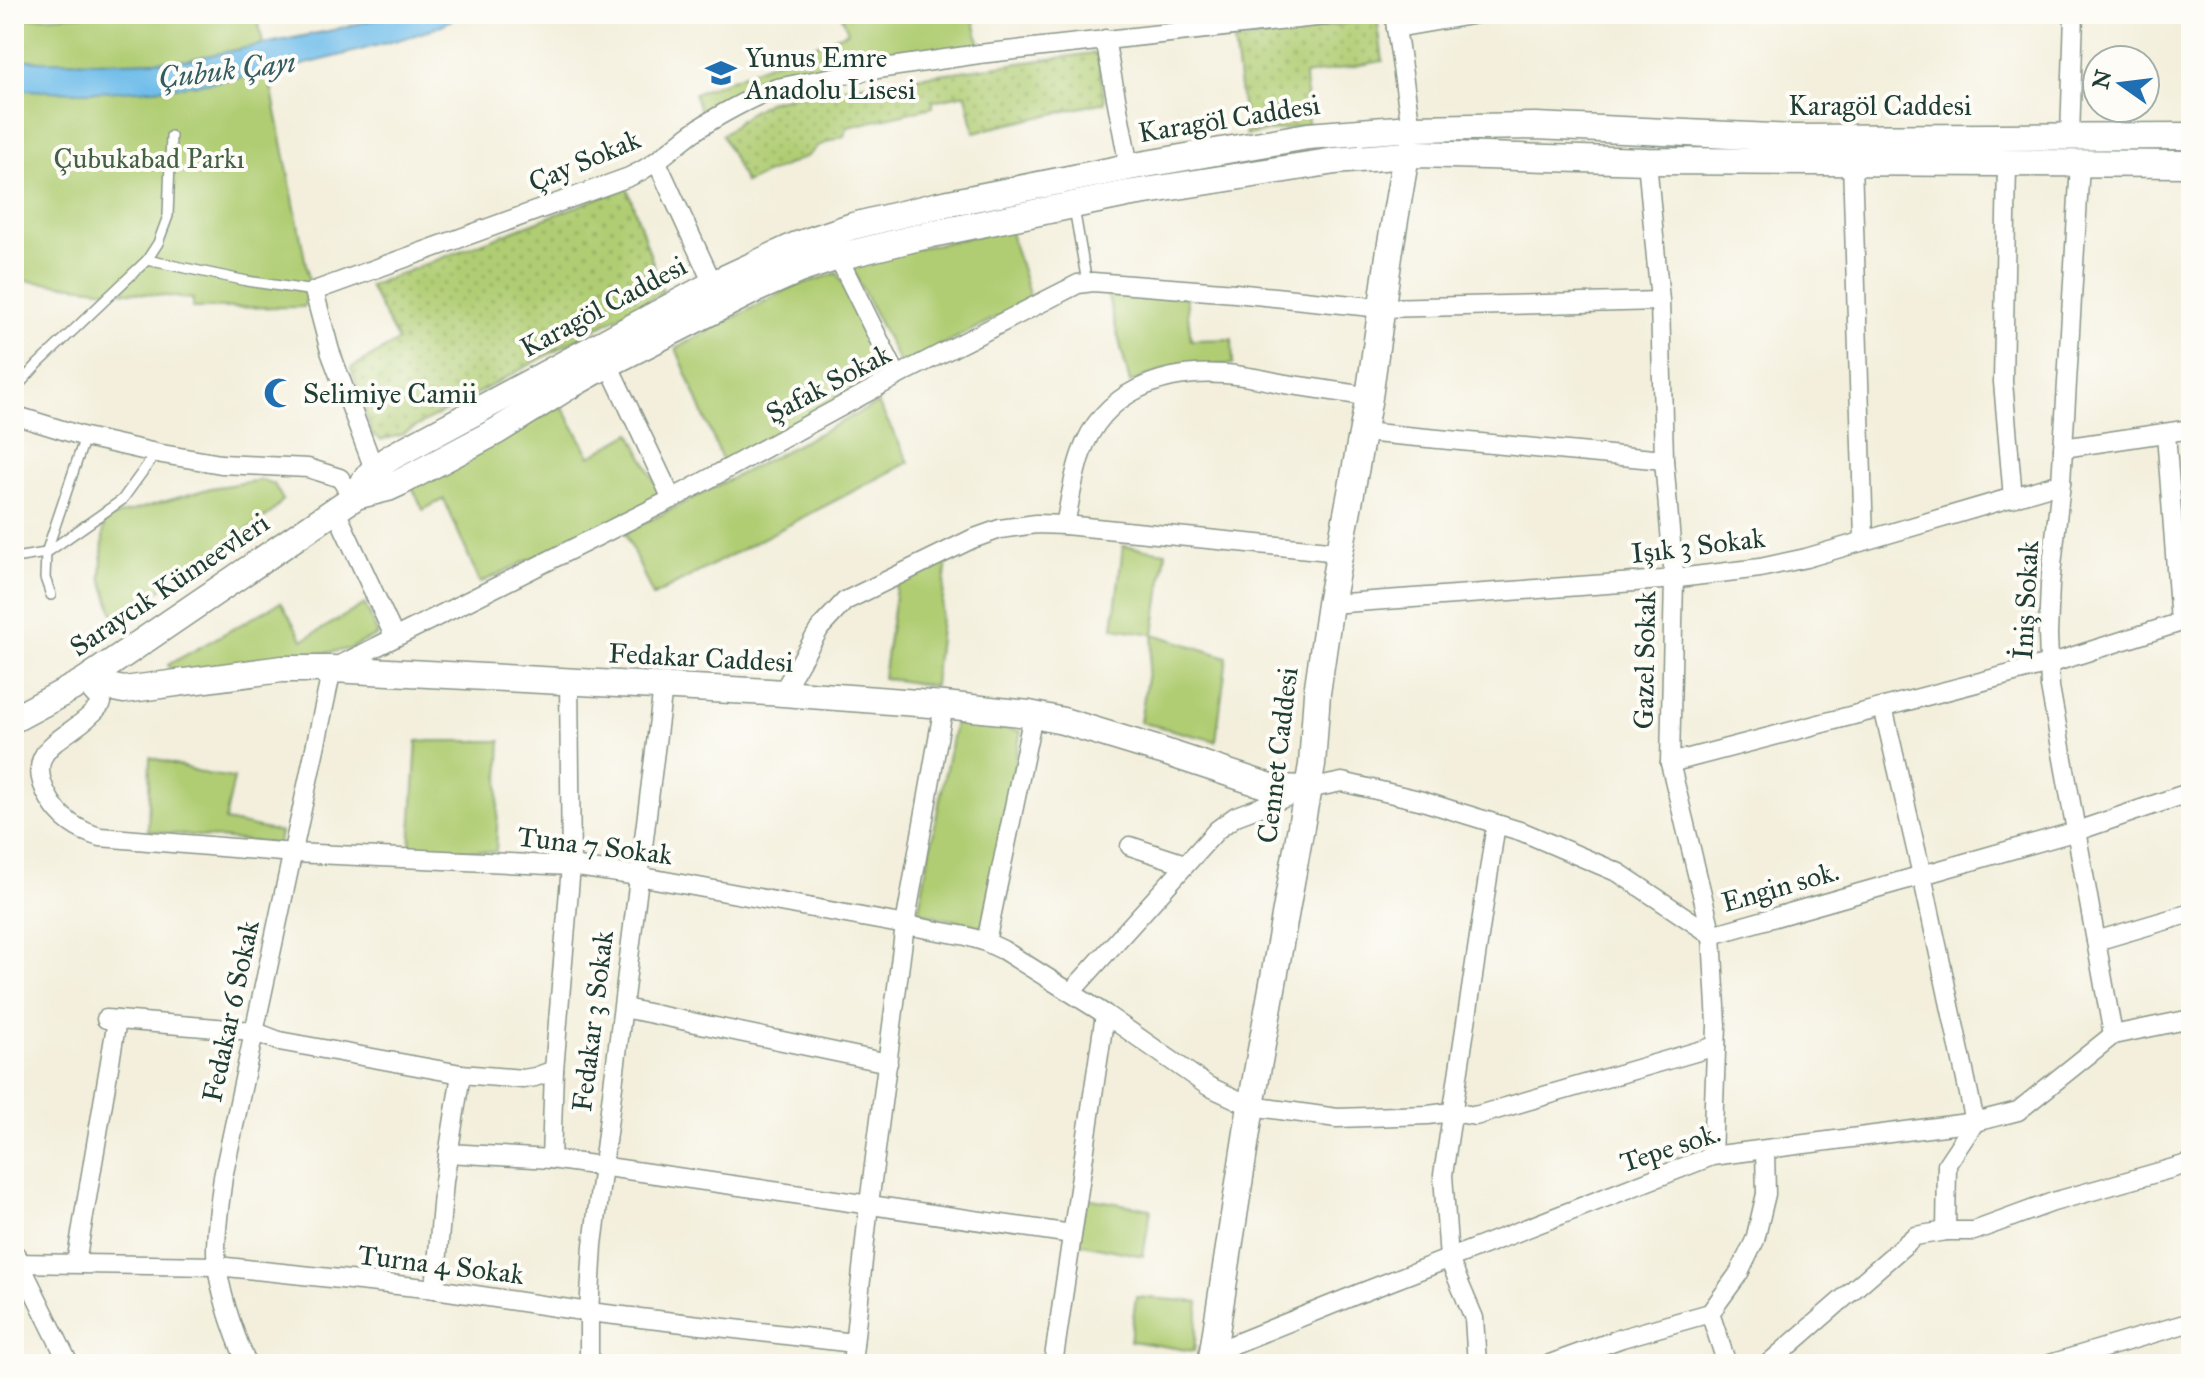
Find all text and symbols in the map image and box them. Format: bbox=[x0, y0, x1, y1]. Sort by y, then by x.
place label: Yunus Emre Anadolu Lisesi bbox=[744, 40, 916, 107]
water label: Çubuk Çayı bbox=[156, 44, 298, 96]
north arrow bbox=[2081, 44, 2161, 124]
school or university icon: Yunus Emre Anadolu Lisesi bbox=[704, 56, 738, 90]
text: N bbox=[2087, 67, 2118, 92]
street label: Karagöl Caddesi bbox=[1136, 87, 1323, 150]
street label: Karagöl Caddesi bbox=[1788, 88, 1972, 123]
street label: Çay Sokak bbox=[523, 121, 645, 200]
park label: Çubukabad Parkı bbox=[53, 141, 245, 176]
street label: Karagöl Caddesi bbox=[514, 248, 693, 365]
street label: Şafak Sokak bbox=[760, 336, 897, 431]
mosque icon: Selimiye Camii bbox=[262, 376, 296, 410]
place label: Selimiye Camii bbox=[303, 376, 477, 411]
street label: Saraycık Kümeevleri bbox=[63, 505, 276, 664]
street label: Işık 3 Sokak bbox=[1629, 520, 1767, 571]
street label: İniş Sokak bbox=[2005, 540, 2046, 660]
street label: Gazel Sokak bbox=[1626, 590, 1663, 730]
street label: Fedakar Caddesi bbox=[608, 635, 795, 680]
street label: Cennet Caddesi bbox=[1249, 665, 1306, 845]
street label: Tuna 7 Sokak bbox=[516, 819, 674, 872]
street label: Engin sok. bbox=[1717, 853, 1843, 920]
street label: Fedakar 6 Sokak bbox=[194, 917, 267, 1105]
street label: Fedakar 3 Sokak bbox=[564, 929, 621, 1113]
street label: Tepe sok. bbox=[1616, 1115, 1725, 1180]
street label: Turna 4 Sokak bbox=[356, 1237, 526, 1292]

